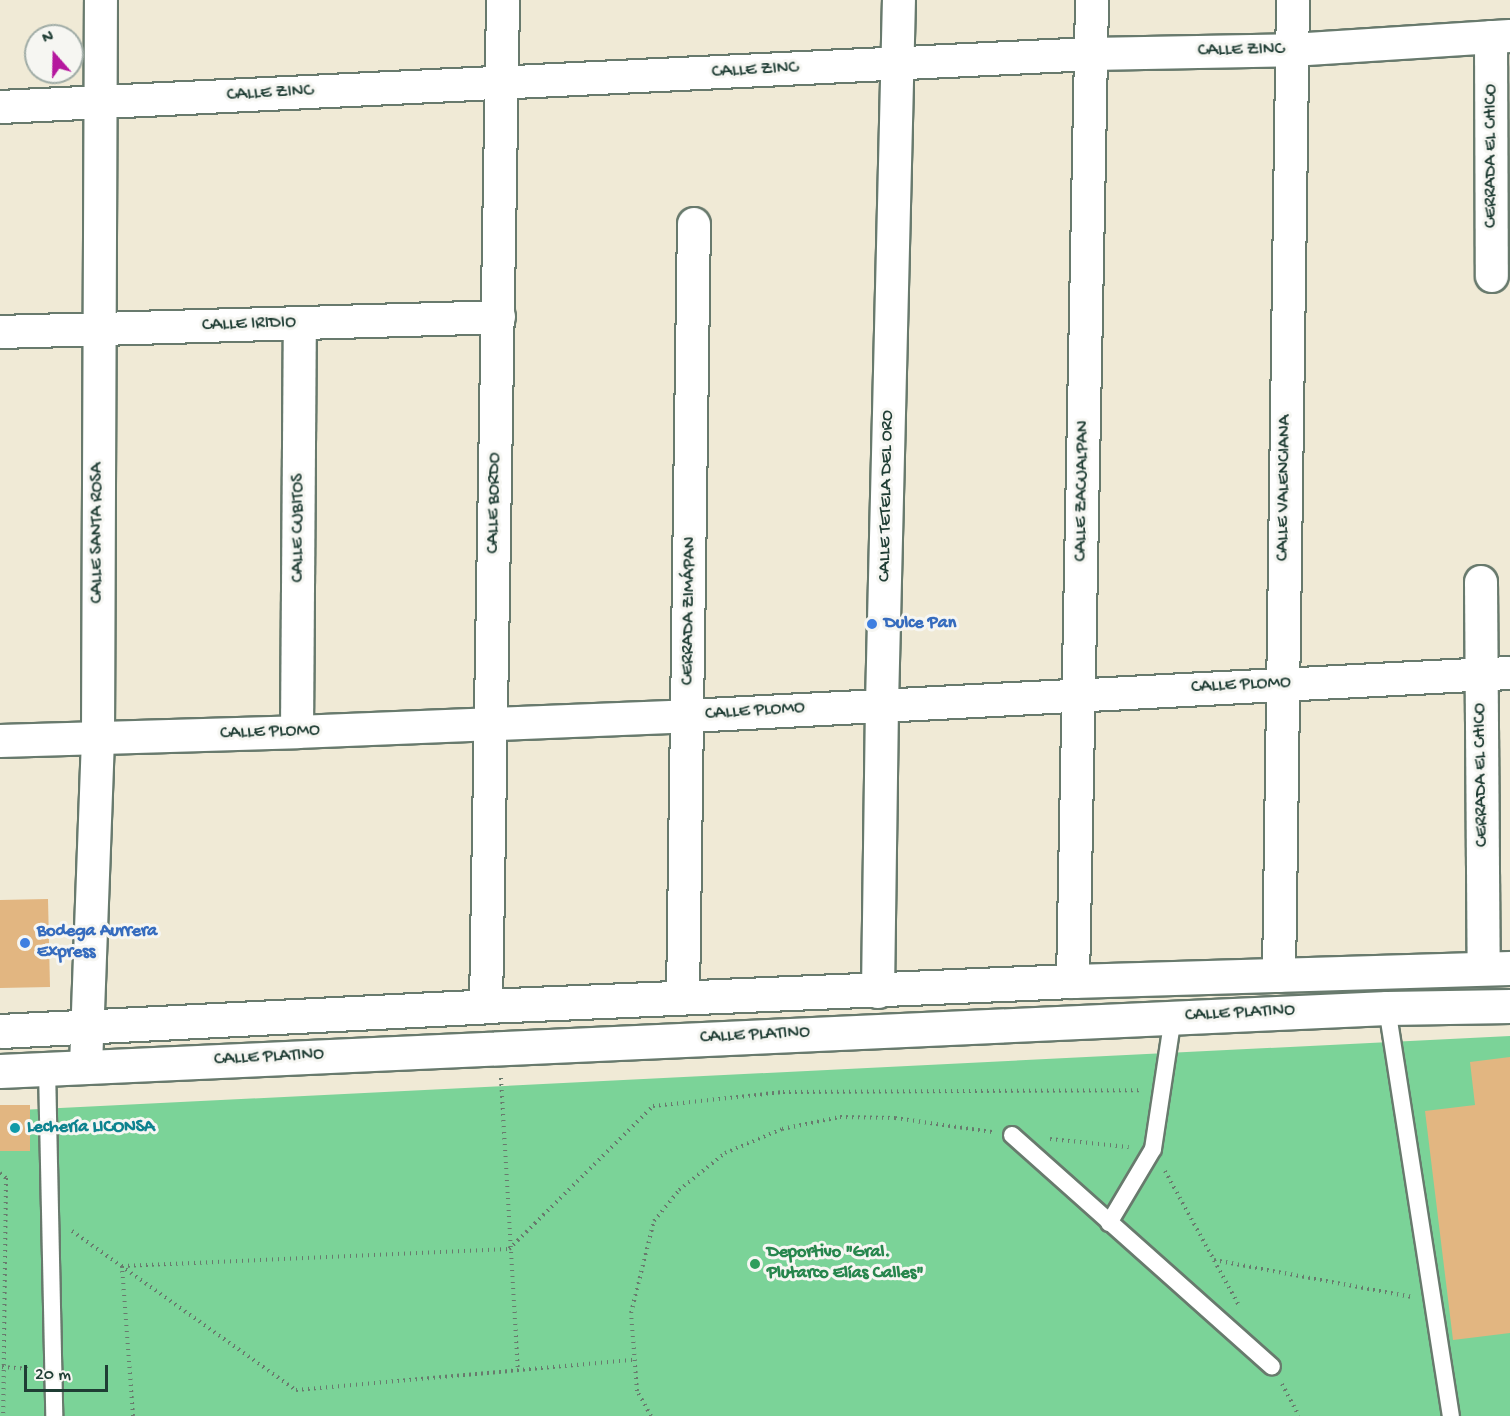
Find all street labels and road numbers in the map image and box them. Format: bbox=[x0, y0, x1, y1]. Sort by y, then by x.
street label: CALLE ZINC bbox=[1198, 39, 1284, 63]
street label: CALLE ZINC bbox=[711, 58, 799, 84]
street label: CALLE ZINC bbox=[226, 81, 314, 107]
street label: CERRADA EL CHICO bbox=[1481, 84, 1503, 228]
street label: CALLE IRIDIO bbox=[202, 313, 296, 337]
street label: CALLE TETELA DEL ORO bbox=[875, 410, 899, 582]
street label: CALLE VALENCIANA bbox=[1273, 415, 1297, 561]
street label: CALLE ZACUALPAN bbox=[1071, 420, 1095, 562]
street label: CALLE BORDO bbox=[483, 452, 507, 554]
street label: CALLE SANTA ROSA bbox=[87, 463, 109, 603]
street label: CALLE CUBITOS bbox=[288, 474, 310, 582]
street label: CERRADA ZIMÁPAN bbox=[678, 537, 702, 685]
street label: CALLE PLOMO bbox=[1191, 673, 1291, 699]
street label: CALLE PLOMO bbox=[705, 698, 805, 726]
street label: CERRADA EL CHICO bbox=[1470, 703, 1494, 847]
street label: CALLE PLOMO bbox=[220, 720, 320, 746]
street label: CALLE PLATINO bbox=[1185, 1000, 1295, 1028]
street label: CALLE PLATINO bbox=[700, 1022, 810, 1050]
street label: CALLE PLATINO bbox=[214, 1044, 324, 1072]

